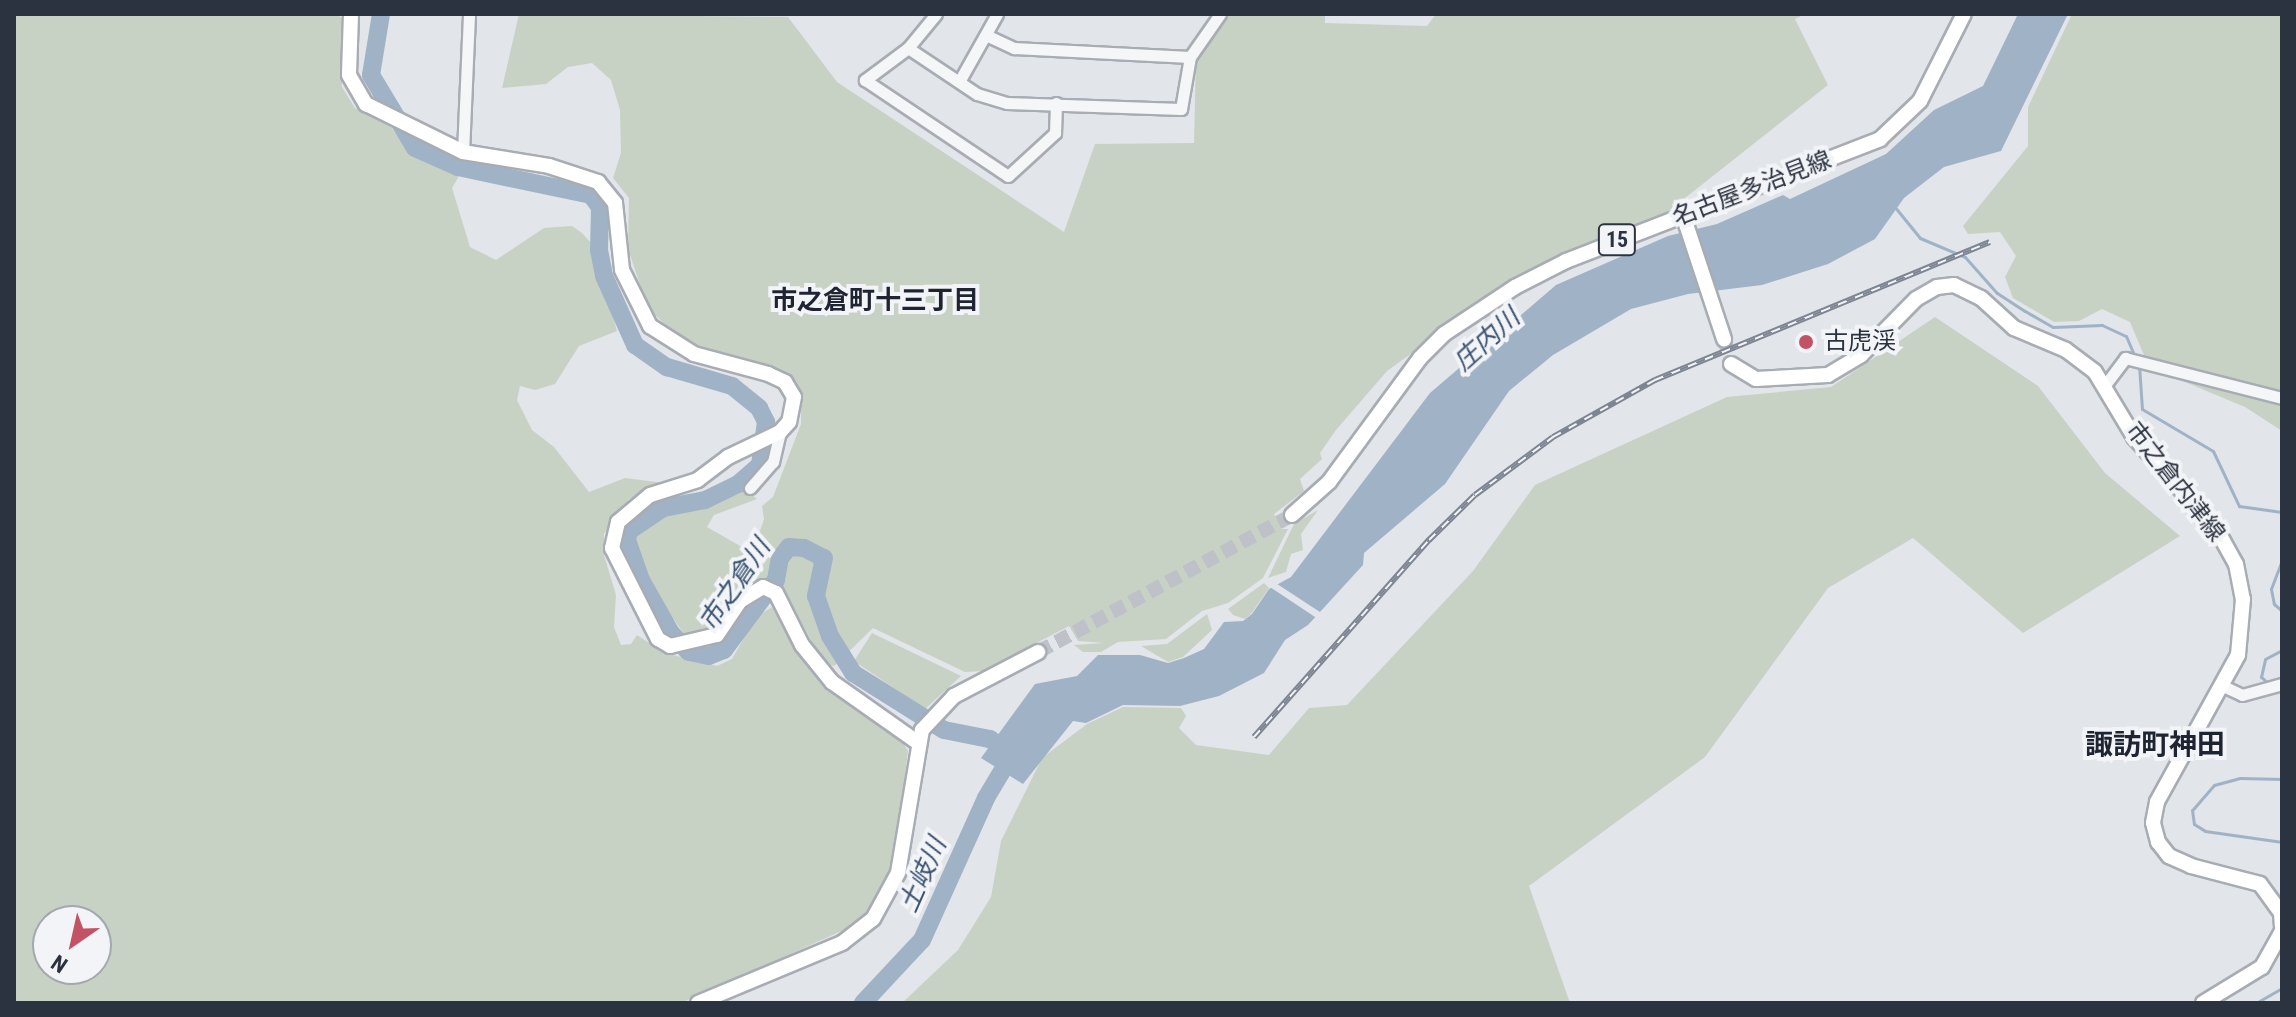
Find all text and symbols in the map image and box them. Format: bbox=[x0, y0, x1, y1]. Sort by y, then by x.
street label: 名古屋多治見線 bbox=[1668, 145, 1836, 233]
road number: 15 bbox=[1597, 222, 1637, 258]
district label: 市之倉町十三丁目 bbox=[771, 285, 979, 317]
water label: 庄内川 bbox=[1448, 302, 1526, 378]
place label: 古虎渓 bbox=[1824, 328, 1896, 356]
marker: 古虎渓 bbox=[1795, 331, 1817, 353]
street label: 市之倉内津線 bbox=[2119, 416, 2231, 548]
water label: 市之倉川 bbox=[693, 533, 777, 637]
district label: 諏訪町神田 bbox=[2085, 728, 2225, 762]
water label: 土岐川 bbox=[893, 833, 953, 917]
north arrow bbox=[32, 905, 112, 985]
text: N bbox=[47, 950, 72, 978]

